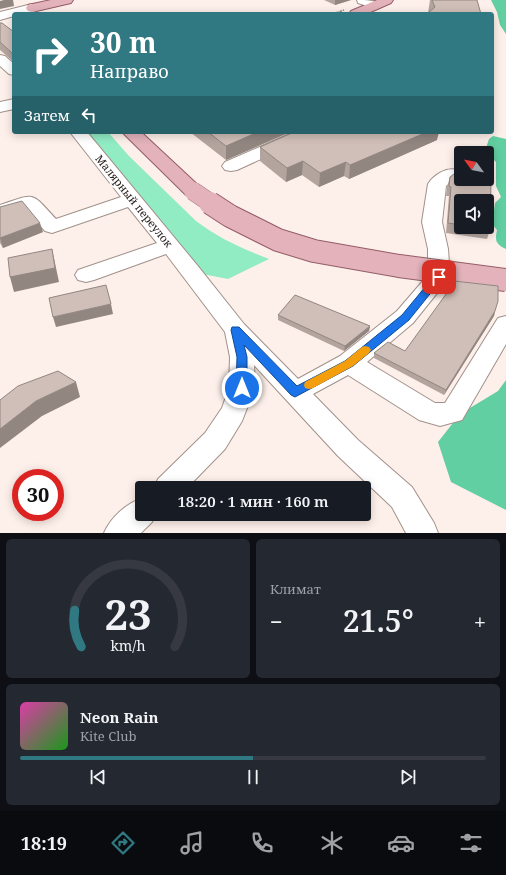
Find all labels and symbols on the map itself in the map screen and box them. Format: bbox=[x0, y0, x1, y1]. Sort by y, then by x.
north arrow bbox=[454, 146, 494, 186]
street label: Малярный переулок bbox=[92, 151, 177, 251]
pin bbox=[422, 260, 456, 294]
position arrow bbox=[221, 367, 263, 409]
speed limit sign: 30 bbox=[12, 469, 64, 521]

